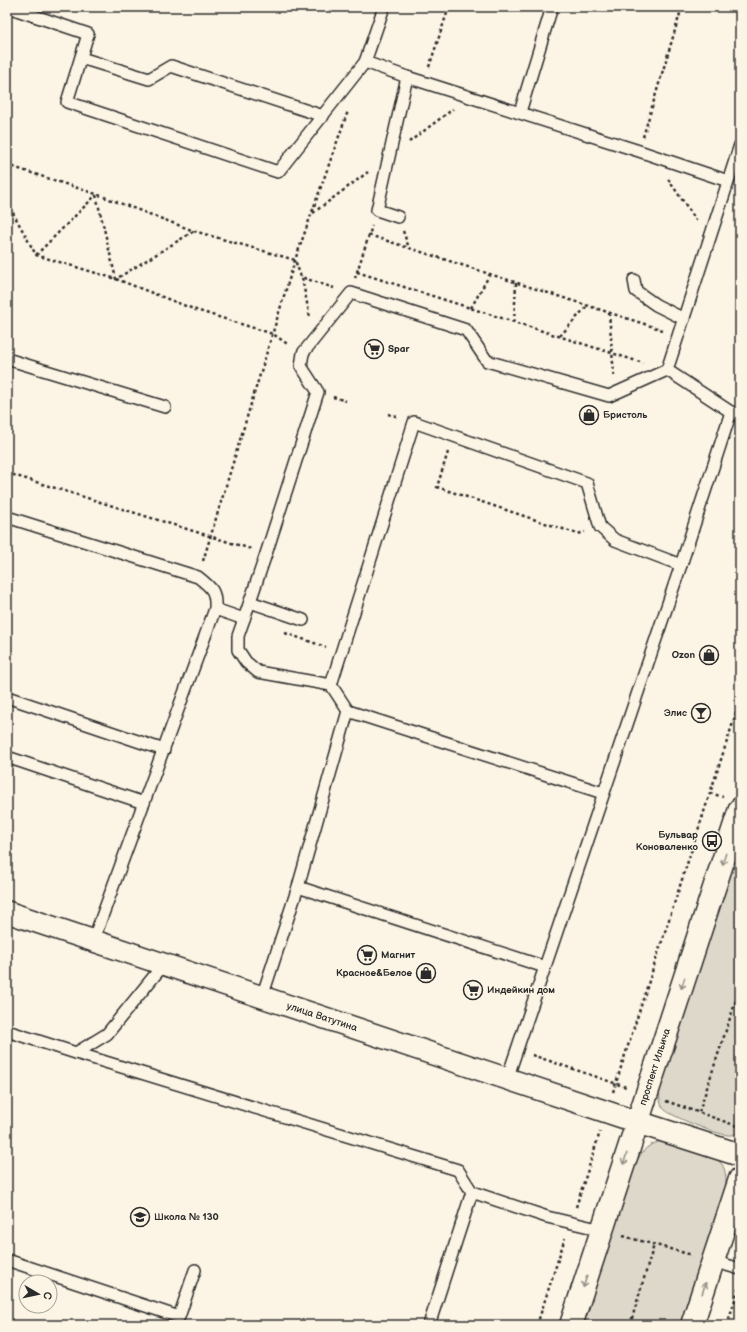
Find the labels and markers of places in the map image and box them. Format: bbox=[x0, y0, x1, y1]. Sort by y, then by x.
supermarket icon: Spar bbox=[363, 338, 385, 360]
place label: Spar bbox=[388, 343, 411, 355]
shop icon: Бристоль bbox=[578, 404, 600, 426]
place label: Бристоль bbox=[603, 409, 648, 421]
shop icon: Ozon bbox=[698, 644, 720, 666]
place label: Ozon bbox=[672, 649, 695, 661]
bar icon: Элис bbox=[690, 702, 712, 724]
place label: Элис bbox=[664, 707, 687, 719]
place label: Бульвар Коноваленко bbox=[636, 829, 699, 853]
bus stop icon: Бульвар Коноваленко bbox=[701, 830, 723, 852]
supermarket icon: Магнит bbox=[356, 944, 378, 966]
place label: Магнит bbox=[381, 949, 416, 961]
shop icon: Красное&Белое bbox=[415, 962, 437, 984]
place label: Красное&Белое bbox=[336, 967, 412, 979]
supermarket icon: Индейкин дом bbox=[462, 979, 484, 1001]
place label: Индейкин дом bbox=[487, 984, 555, 996]
school or university icon: Школа № 130 bbox=[129, 1206, 151, 1228]
place label: Школа № 130 bbox=[154, 1211, 219, 1223]

